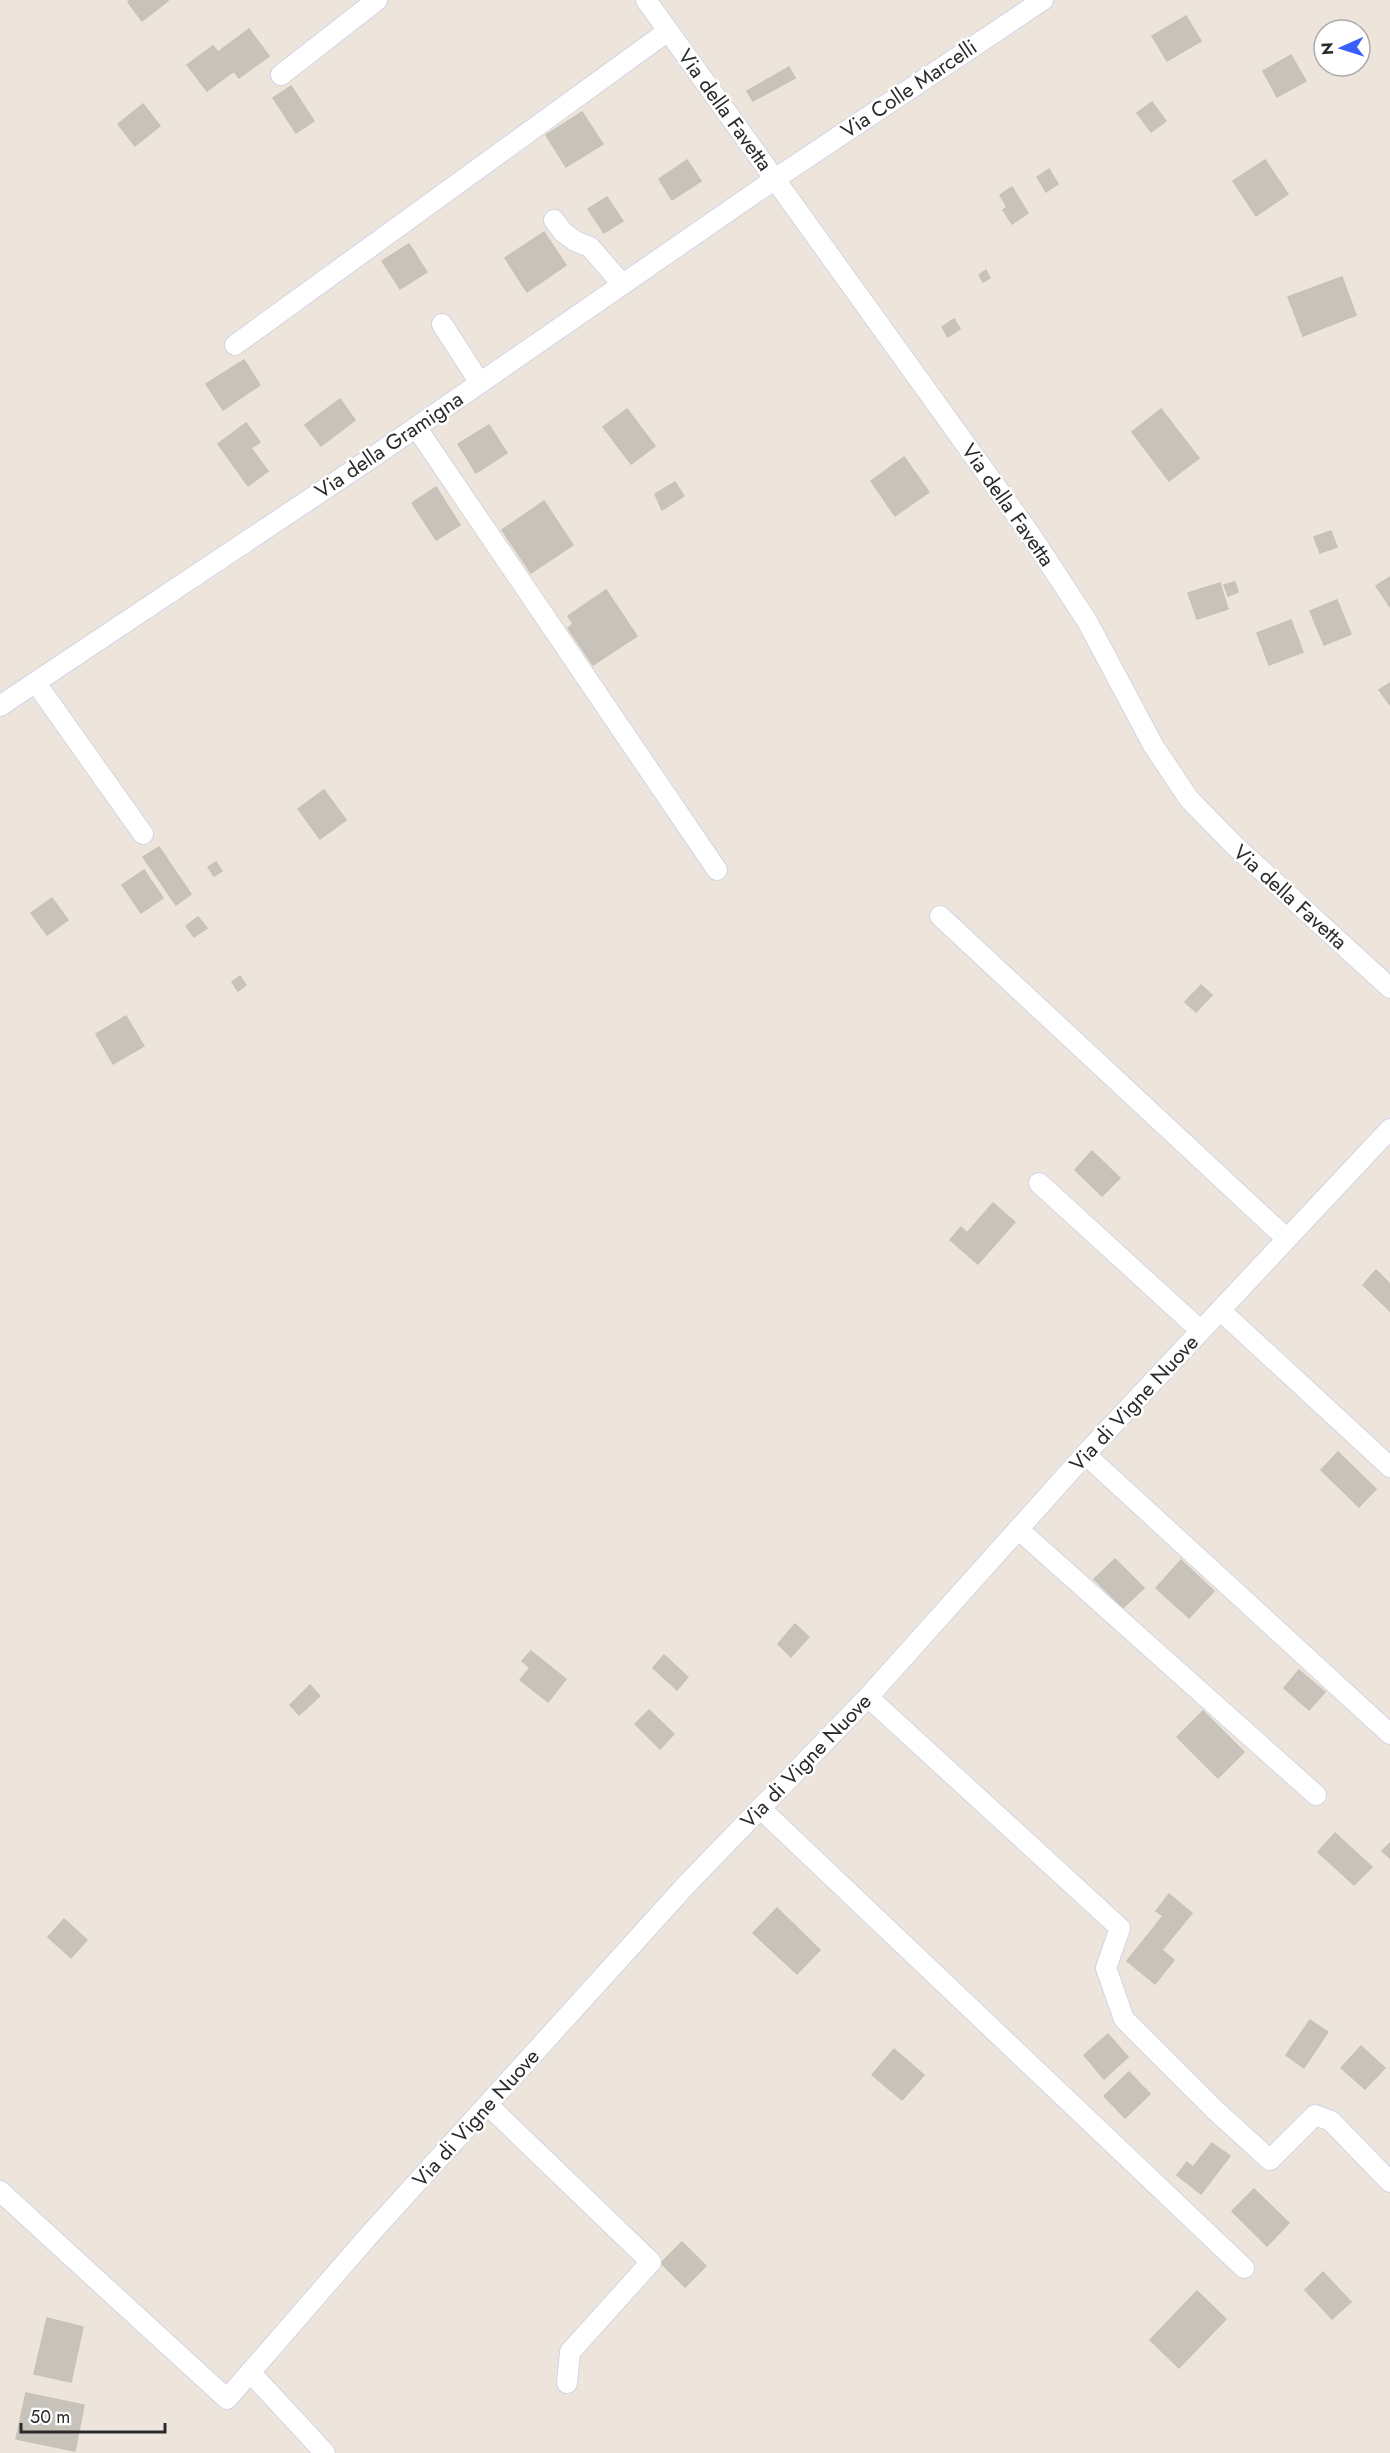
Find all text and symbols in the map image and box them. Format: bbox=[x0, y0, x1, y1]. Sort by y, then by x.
north arrow bbox=[1312, 18, 1372, 78]
street label: Via Colle Marcelli bbox=[835, 32, 983, 146]
text: N bbox=[1316, 42, 1339, 56]
street label: Via della Favetta bbox=[670, 43, 780, 177]
street label: Via della Gramigna bbox=[309, 384, 469, 506]
street label: Via della Favetta bbox=[954, 437, 1062, 573]
street label: Via della Favetta bbox=[1226, 838, 1354, 956]
street label: Via di Vigne Nuove bbox=[1063, 1328, 1205, 1478]
street label: Via di Vigne Nuove bbox=[734, 1687, 878, 1835]
street label: Via di Vigne Nuove bbox=[406, 2042, 547, 2194]
scale bar bbox=[21, 2396, 165, 2434]
text: 50 m bbox=[30, 2404, 70, 2430]

